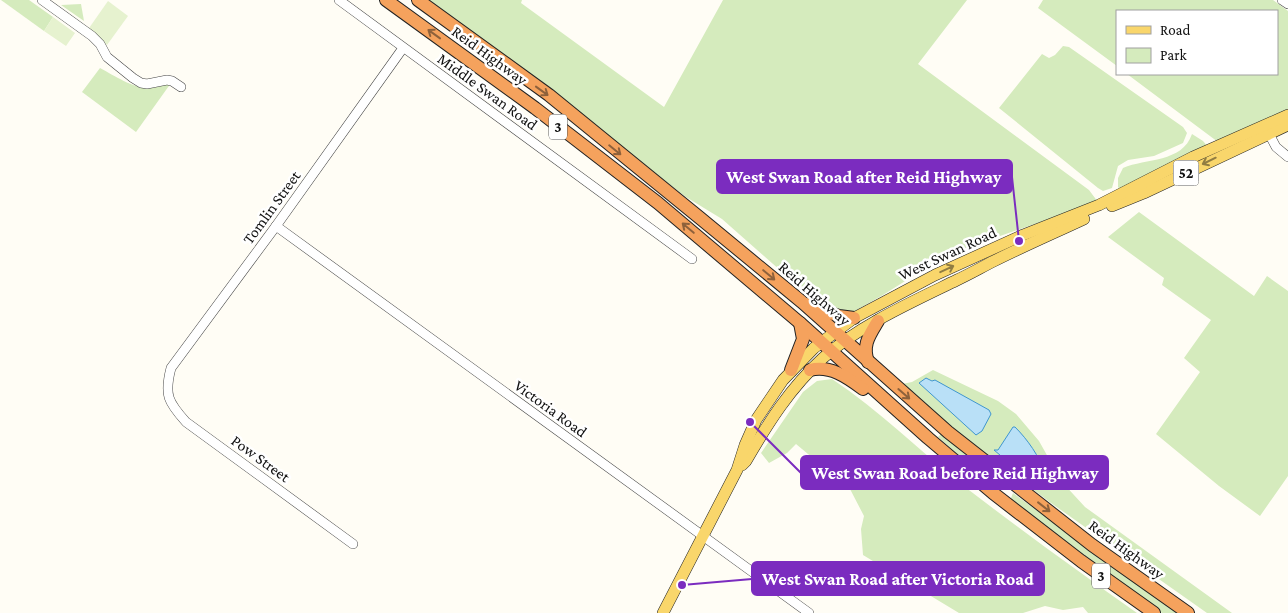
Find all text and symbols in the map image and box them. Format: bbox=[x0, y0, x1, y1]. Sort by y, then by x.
legend bbox=[1116, 10, 1278, 75]
street label: Reid Highway bbox=[448, 22, 531, 90]
text: Road bbox=[1160, 22, 1191, 38]
one-way arrow bbox=[427, 29, 441, 39]
text: Park bbox=[1160, 47, 1187, 63]
street label: Middle Swan Road bbox=[435, 50, 541, 134]
one-way arrow bbox=[535, 86, 549, 96]
road number: 3 bbox=[549, 114, 567, 140]
one-way arrow bbox=[608, 144, 621, 155]
one-way arrow bbox=[1201, 156, 1216, 166]
callout: West Swan Road after Reid Highway bbox=[717, 160, 1012, 193]
road number: 52 bbox=[1174, 160, 1198, 186]
street label: Tomlin Street bbox=[239, 167, 304, 247]
text: West Swan Road after Reid Highway bbox=[725, 167, 1002, 187]
one-way arrow bbox=[682, 223, 695, 234]
street label: West Swan Road bbox=[896, 223, 999, 284]
street label: Reid Highway bbox=[775, 258, 854, 330]
one-way arrow bbox=[939, 264, 954, 274]
one-way arrow bbox=[762, 269, 775, 280]
street label: Victoria Road bbox=[511, 376, 591, 441]
one-way arrow bbox=[898, 388, 911, 400]
street label: Pow Street bbox=[228, 432, 294, 486]
callout: West Swan Road before Reid Highway bbox=[801, 456, 1108, 489]
text: West Swan Road before Reid Highway bbox=[810, 463, 1099, 483]
one-way arrow bbox=[1037, 502, 1050, 513]
street label: Reid Highway bbox=[1085, 516, 1168, 584]
callout: West Swan Road after Victoria Road bbox=[752, 562, 1044, 595]
road number: 3 bbox=[1092, 564, 1110, 588]
text: West Swan Road after Victoria Road bbox=[761, 569, 1034, 589]

